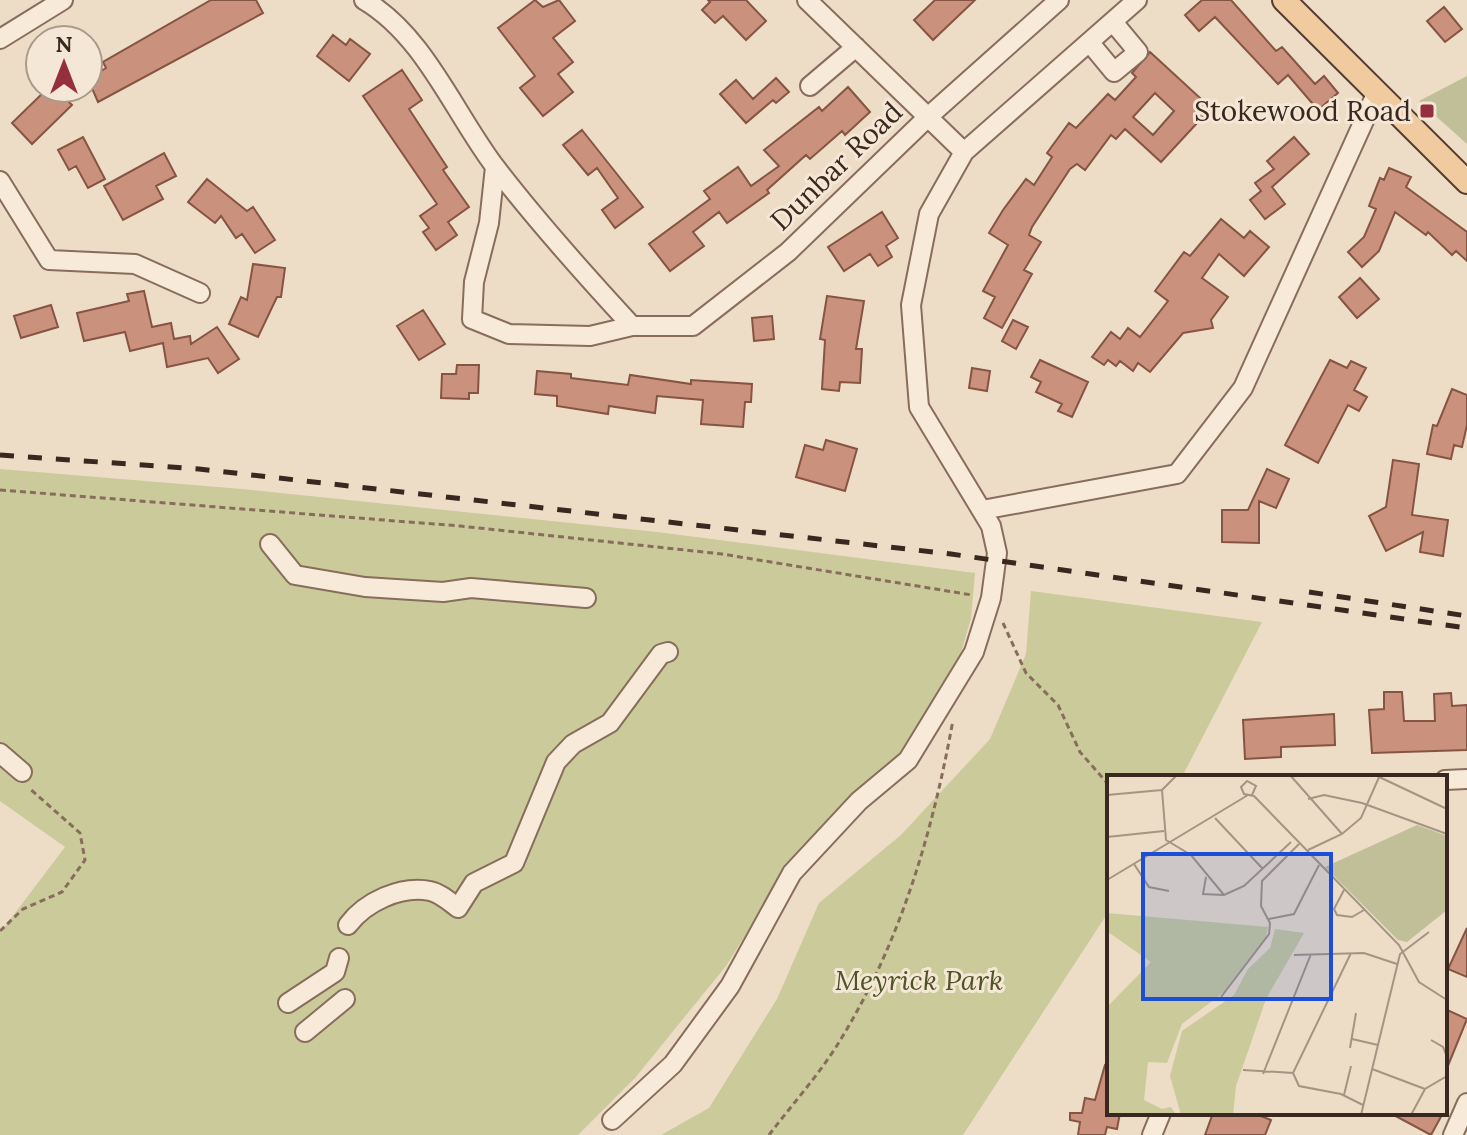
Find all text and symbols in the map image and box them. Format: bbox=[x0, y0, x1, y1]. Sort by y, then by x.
north arrow bbox=[24, 24, 104, 104]
text: N bbox=[55, 30, 73, 58]
place label: Stokewood Road bbox=[1194, 93, 1411, 129]
street label: Dunbar Road bbox=[762, 94, 910, 238]
marker: Stokewood Road bbox=[1418, 102, 1436, 120]
inset map bbox=[1107, 775, 1447, 1115]
park label: Meyrick Park bbox=[835, 962, 1003, 998]

